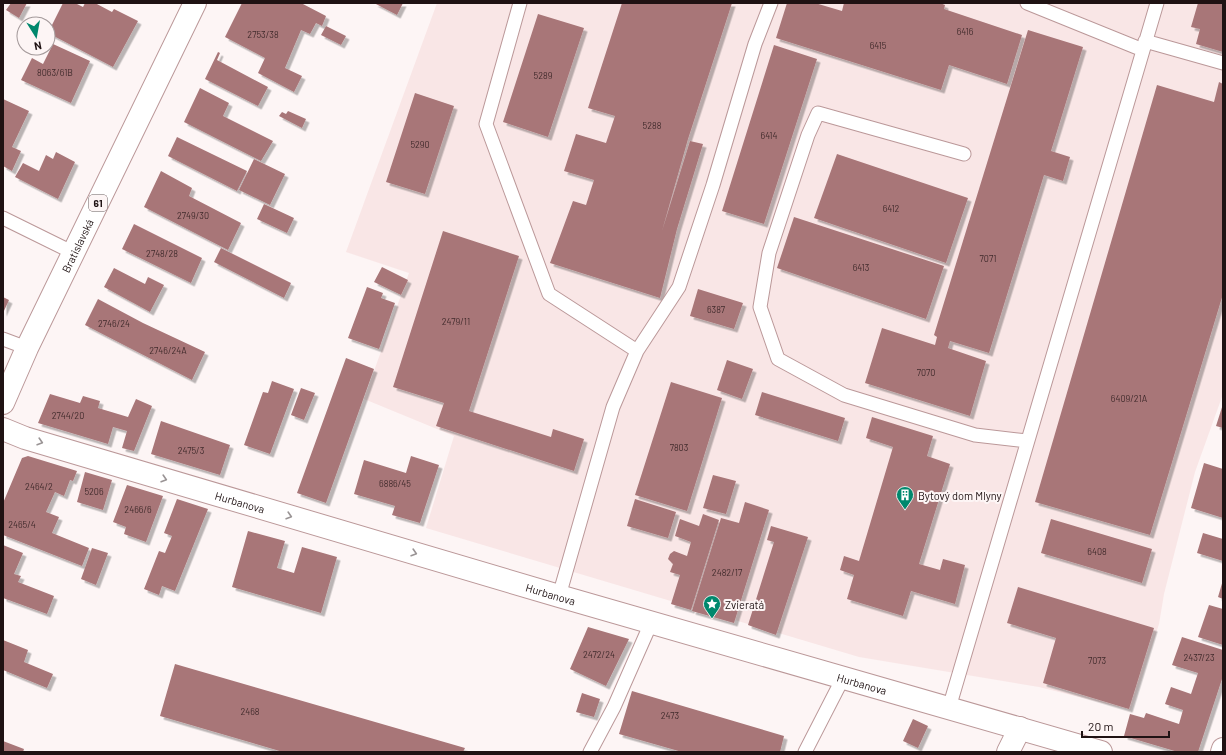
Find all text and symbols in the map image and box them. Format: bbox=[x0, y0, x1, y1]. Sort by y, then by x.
north arrow bbox=[16, 16, 56, 56]
house number: 6416 bbox=[957, 26, 974, 37]
house number: 2753/38 bbox=[247, 29, 279, 40]
text: N bbox=[33, 39, 43, 53]
house number: 6415 bbox=[870, 40, 887, 51]
house number: 8063/61B bbox=[37, 67, 73, 78]
house number: 5289 bbox=[534, 70, 553, 81]
house number: 5288 bbox=[643, 120, 662, 131]
house number: 6414 bbox=[761, 130, 777, 141]
house number: 5290 bbox=[410, 139, 430, 150]
road number: 61 bbox=[89, 195, 107, 211]
house number: 6412 bbox=[883, 203, 900, 214]
house number: 2749/30 bbox=[177, 210, 209, 221]
street label: Bratislavská bbox=[58, 217, 95, 274]
house number: 2748/28 bbox=[146, 248, 178, 259]
house number: 7071 bbox=[980, 253, 996, 264]
house number: 6413 bbox=[853, 262, 870, 273]
house number: 6387 bbox=[707, 304, 726, 315]
house number: 2479/11 bbox=[442, 316, 470, 327]
house number: 2746/24 bbox=[98, 318, 130, 329]
house number: 2746/24A bbox=[149, 345, 187, 356]
house number: 7070 bbox=[917, 367, 935, 378]
house number: 6409/21A bbox=[1111, 393, 1148, 404]
house number: 2744/20 bbox=[52, 410, 84, 421]
one-way arrow bbox=[36, 437, 43, 446]
house number: 7803 bbox=[670, 442, 689, 453]
house number: 2475/3 bbox=[178, 445, 205, 456]
one-way arrow bbox=[161, 474, 168, 483]
house number: 6886/45 bbox=[379, 478, 411, 489]
house number: 2464/2 bbox=[25, 481, 53, 492]
building icon: Bytový dom Mlyny bbox=[895, 485, 915, 510]
house number: 5206 bbox=[84, 486, 104, 497]
street label: Hurbanova bbox=[214, 488, 266, 515]
place label: Bytový dom Mlyny bbox=[918, 489, 1002, 502]
house number: 2466/6 bbox=[124, 504, 152, 515]
one-way arrow bbox=[285, 511, 292, 520]
house number: 2465/4 bbox=[8, 519, 36, 530]
house number: 6408 bbox=[1087, 546, 1107, 557]
one-way arrow bbox=[410, 548, 417, 557]
house number: 2482/17 bbox=[712, 567, 743, 578]
street label: Hurbanova bbox=[524, 580, 577, 607]
place icon: Zvieratá bbox=[702, 594, 722, 619]
place label: Zvieratá bbox=[725, 598, 764, 611]
house number: 2472/24 bbox=[583, 649, 615, 660]
house number: 2437/23 bbox=[1183, 652, 1215, 663]
house number: 7073 bbox=[1088, 655, 1106, 666]
street label: Hurbanova bbox=[836, 670, 888, 697]
house number: 2468 bbox=[240, 706, 260, 717]
house number: 2473 bbox=[661, 710, 680, 721]
scale bar bbox=[1082, 713, 1169, 739]
text: 20 m bbox=[1088, 719, 1114, 733]

